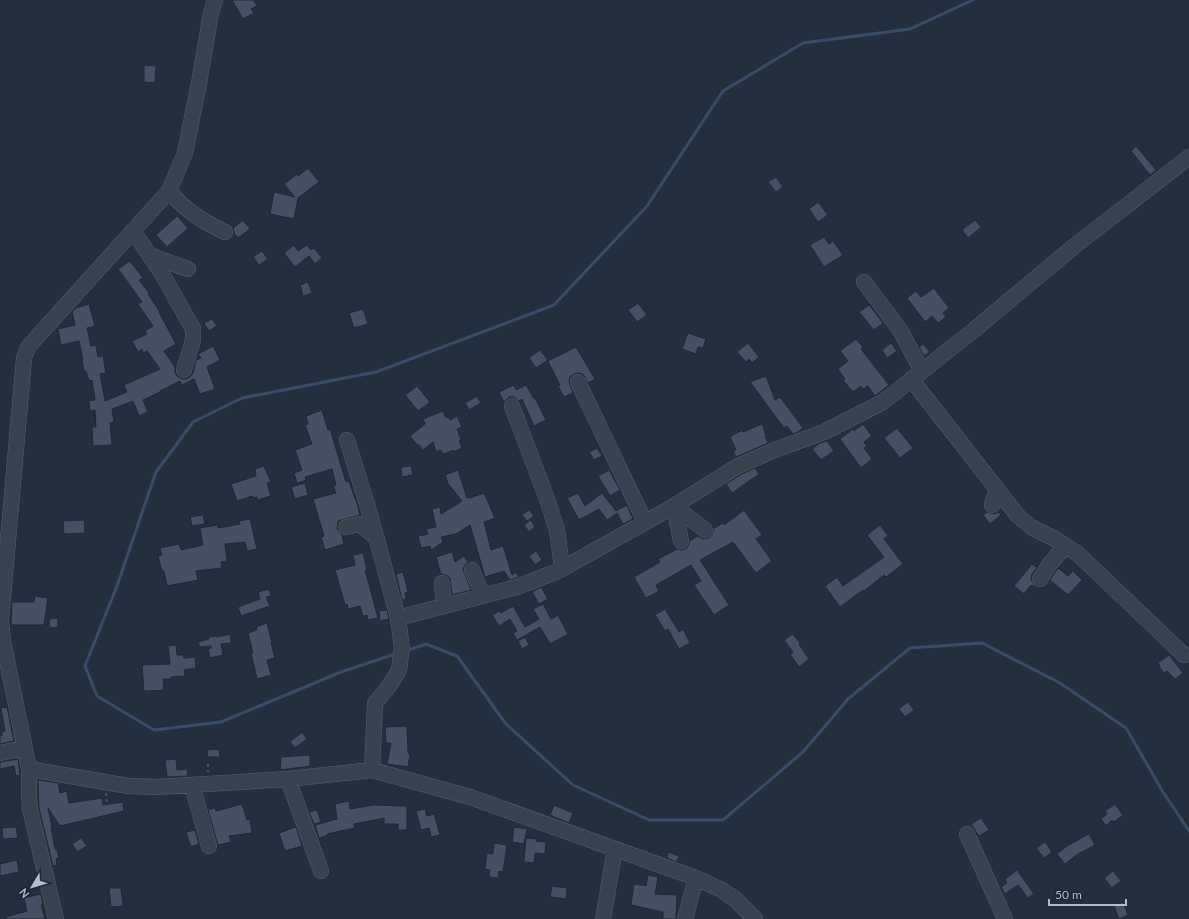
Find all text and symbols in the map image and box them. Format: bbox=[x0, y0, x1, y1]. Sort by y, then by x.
north arrow bbox=[12, 867, 52, 907]
scale bar bbox=[1049, 881, 1126, 907]
text: N bbox=[16, 886, 31, 901]
text: 50 m bbox=[1055, 887, 1082, 902]

